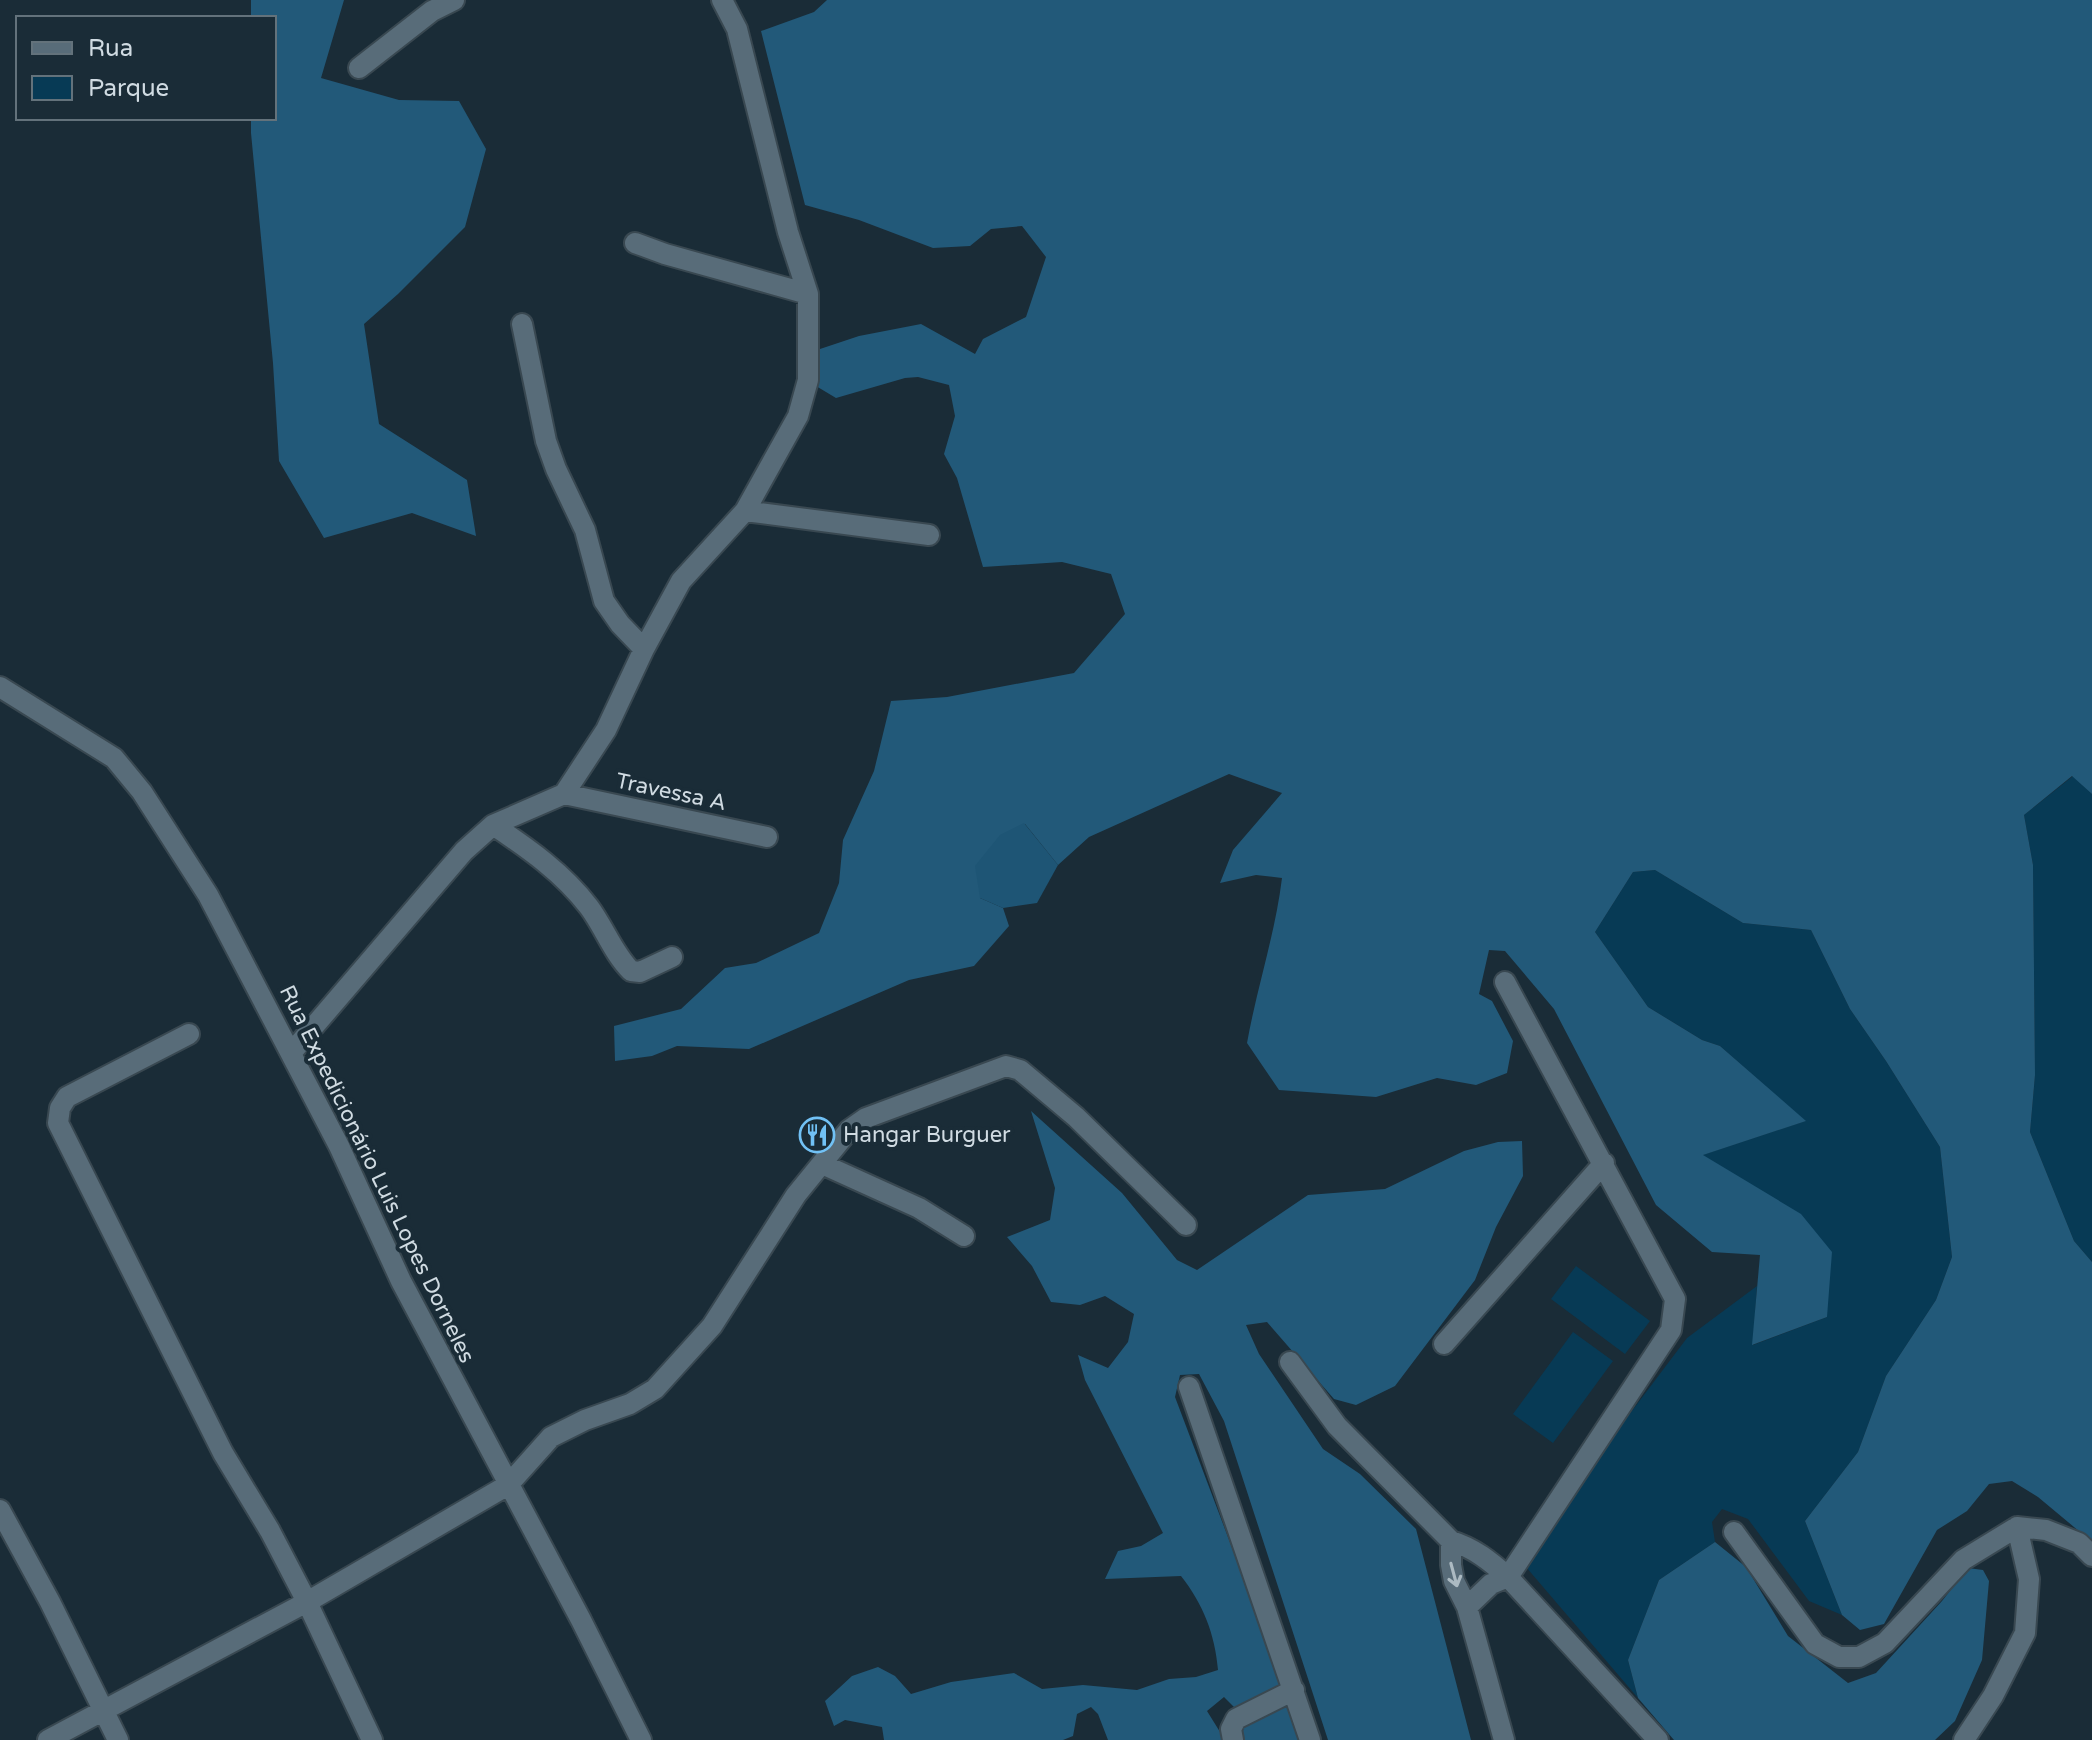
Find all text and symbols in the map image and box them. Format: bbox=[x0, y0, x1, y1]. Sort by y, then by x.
legend bbox=[16, 16, 276, 120]
text: Rua bbox=[88, 34, 133, 63]
text: Parque bbox=[88, 74, 169, 103]
street label: Travessa A bbox=[613, 768, 729, 816]
street label: Rua Expedicionário Luis Lopes Dorneles bbox=[274, 981, 480, 1367]
restaurant icon: Hangar Burguer bbox=[798, 1116, 836, 1154]
place label: Hangar Burguer bbox=[843, 1122, 1011, 1148]
one-way arrow bbox=[1448, 1562, 1463, 1587]

